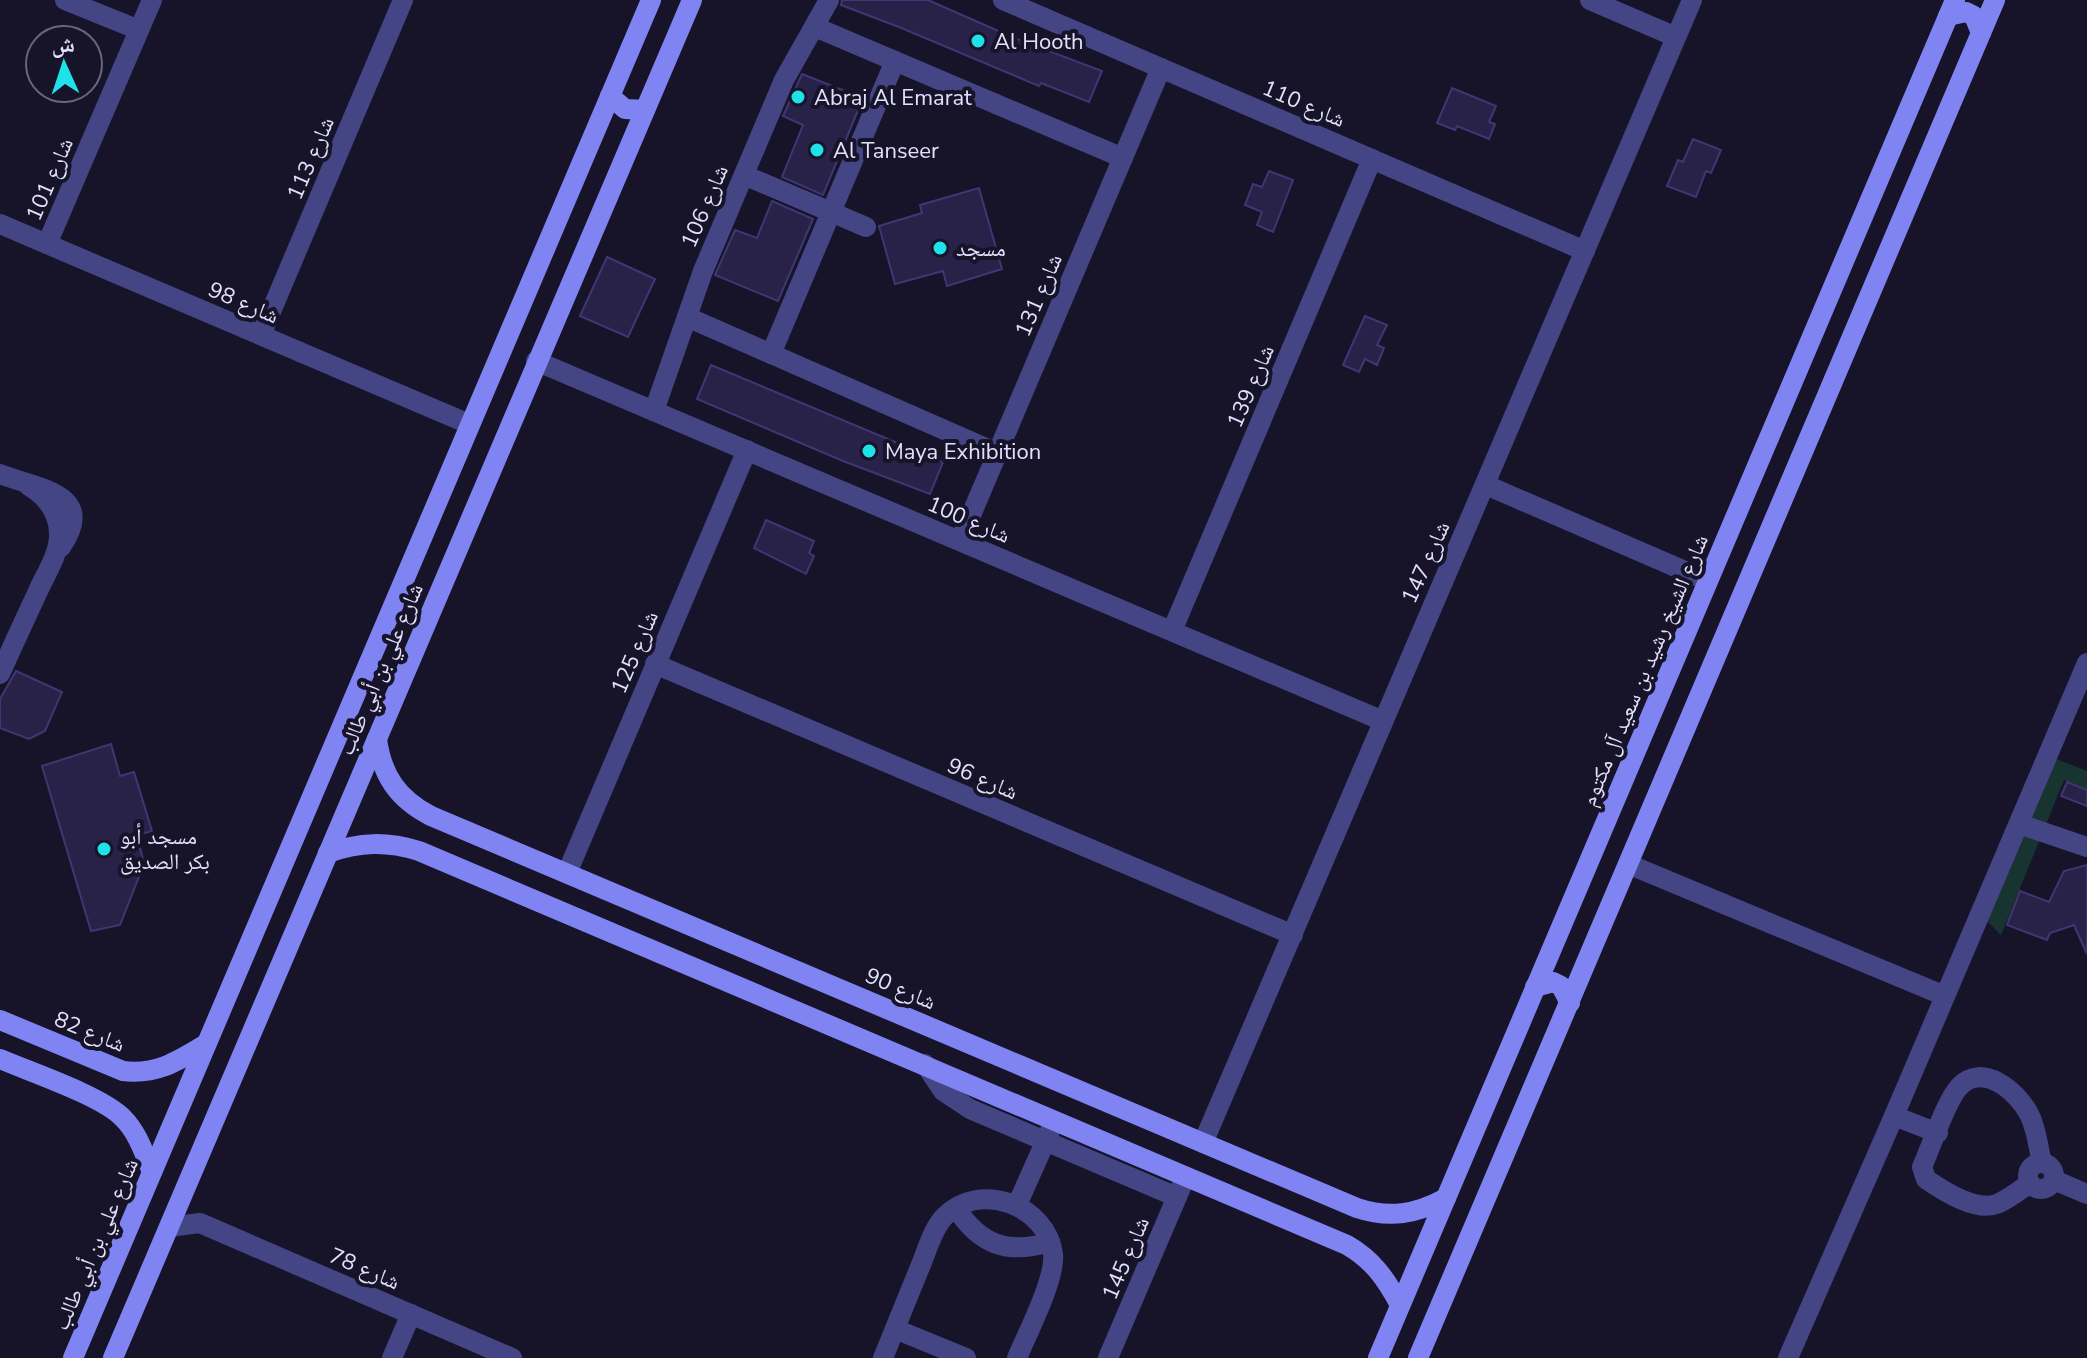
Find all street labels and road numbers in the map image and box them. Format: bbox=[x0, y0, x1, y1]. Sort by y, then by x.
street label: شارع 110 bbox=[1258, 73, 1350, 135]
street label: شارع 113 bbox=[280, 112, 342, 204]
street label: شارع 101 bbox=[19, 133, 81, 225]
street label: شارع 106 bbox=[674, 160, 736, 252]
street label: شارع 131 bbox=[1008, 249, 1070, 341]
street label: شارع 98 bbox=[204, 275, 283, 331]
street label: شارع 139 bbox=[1220, 340, 1282, 432]
street label: شارع 100 bbox=[923, 489, 1015, 551]
street label: شارع 147 bbox=[1394, 517, 1457, 608]
street label: شارع الشيخ رشيد بن سعيد آل مكتوم bbox=[1574, 530, 1716, 811]
street label: شارع علي بن أبي طالب bbox=[331, 579, 432, 761]
street label: شارع 125 bbox=[604, 606, 666, 698]
street label: شارع 96 bbox=[943, 751, 1022, 807]
street label: شارع 90 bbox=[861, 961, 940, 1017]
street label: شارع 82 bbox=[50, 1004, 129, 1060]
street label: شارع علي بن أبي طالب bbox=[46, 1154, 147, 1336]
street label: شارع 145 bbox=[1095, 1212, 1157, 1304]
street label: شارع 78 bbox=[325, 1241, 404, 1297]

